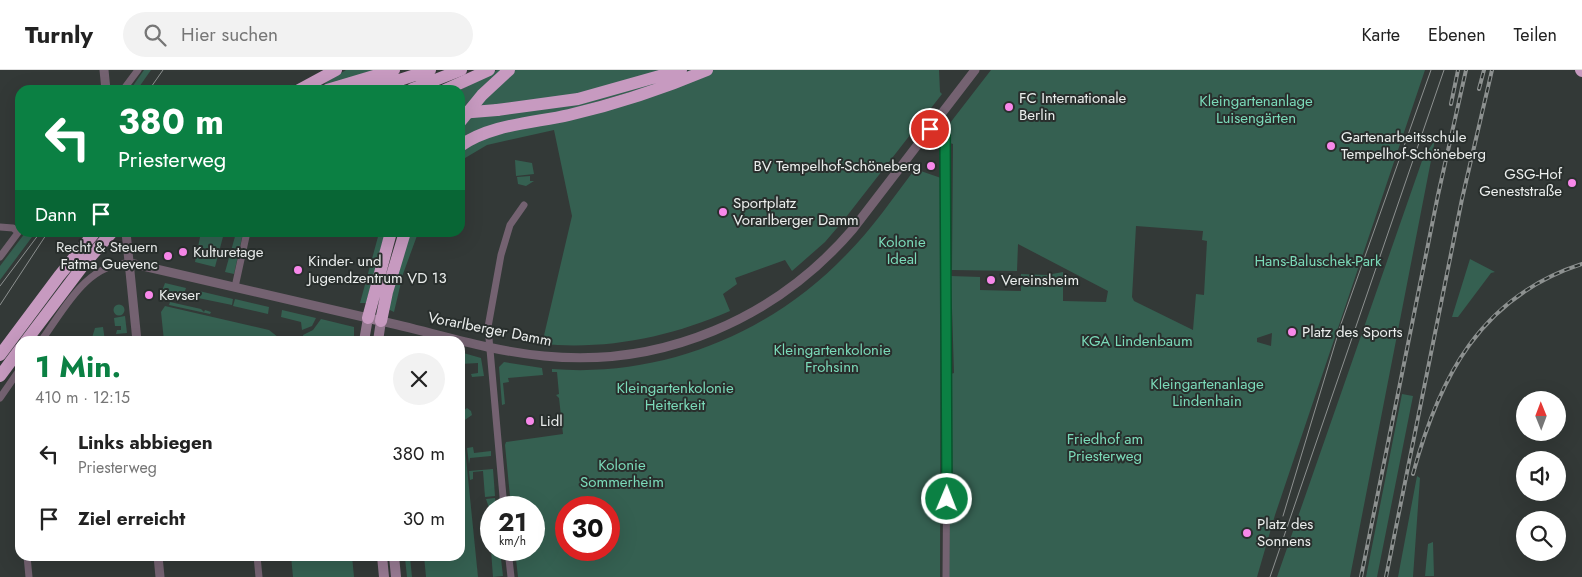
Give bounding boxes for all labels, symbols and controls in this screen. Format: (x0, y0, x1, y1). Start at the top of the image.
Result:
search box (123, 12, 473, 57)
text: Turnly (25, 17, 93, 52)
icon: search (141, 21, 169, 49)
text: Hier suchen (181, 21, 278, 48)
text: Karte (1361, 22, 1400, 48)
text: Ebenen (1428, 22, 1486, 48)
text: Teilen (1514, 22, 1557, 48)
place label: FC Internationale Berlin (1019, 87, 1127, 126)
park label: Kleingartenanlage Luisengärten (1199, 90, 1313, 129)
text: 380 m (118, 97, 224, 147)
marker: FC Internationale Berlin (1003, 101, 1015, 113)
icon: left (35, 105, 100, 170)
pin (909, 108, 951, 150)
icon: arrive (916, 115, 944, 143)
place label: Gartenarbeitsschule Tempelhof-Schöneberg (1341, 126, 1486, 165)
marker: Gartenarbeitsschule Tempelhof-Schöneberg (1325, 140, 1337, 152)
text: Priesterweg (118, 143, 226, 175)
place label: BV Tempelhof-Schöneberg (754, 155, 921, 177)
marker: BV Tempelhof-Schöneberg (925, 160, 937, 172)
place label: GSG-Hof Geneststraße (1479, 163, 1563, 202)
marker: GSG-Hof Geneststraße (1566, 177, 1578, 189)
place label: Sportplatz Vorarlberger Damm (733, 192, 859, 231)
icon: arrive (87, 200, 115, 228)
text: Dann (35, 201, 77, 228)
marker: Sportplatz Vorarlberger Damm (717, 206, 729, 218)
park label: Kolonie Ideal (878, 231, 926, 270)
place label: Recht & Steuern Fatma Guevenc (56, 236, 158, 275)
place label: Kulturetage (193, 241, 264, 263)
marker: Kulturetage (177, 246, 189, 258)
marker: Recht & Steuern Fatma Guevenc (162, 250, 174, 262)
place label: Kinder- und Jugendzentrum VD 13 (306, 250, 447, 289)
park label: Hans-Baluschek-Park (1254, 250, 1382, 272)
marker: Kinder- und Jugendzentrum VD 13 (292, 264, 304, 276)
place label: Vereinsheim (1001, 269, 1079, 291)
marker: Vereinsheim (985, 274, 997, 286)
place label: Kevser (159, 284, 201, 306)
marker: Kevser (143, 289, 155, 301)
street label: Vorarlberger Damm (426, 306, 554, 352)
place label: Platz des Sports (1302, 321, 1402, 343)
marker: Platz des Sports (1286, 326, 1298, 338)
park label: KGA Lindenbaum (1081, 330, 1193, 352)
park label: Kleingartenkolonie Frohsinn (773, 339, 891, 378)
text: 1 Min. (35, 345, 121, 388)
button: close (393, 353, 445, 405)
park label: Kleingartenanlage Lindenhain (1150, 373, 1264, 412)
park label: Kleingartenkolonie Heiterkeit (616, 377, 734, 416)
text: 410 m · 12:15 (35, 386, 130, 409)
north arrow (1516, 391, 1566, 441)
map controls (1516, 391, 1566, 561)
place label: Lidl (540, 410, 563, 432)
marker: Lidl (524, 415, 536, 427)
park label: Friedhof am Priesterweg (1067, 428, 1143, 467)
text: Links abbiegen (78, 429, 213, 456)
icon: left (35, 440, 63, 468)
text: 380 m (392, 440, 445, 467)
button: sound (1516, 451, 1566, 501)
park label: Kolonie Sommerheim (580, 454, 664, 493)
text: Priesterweg (78, 456, 157, 479)
position arrow (920, 472, 972, 524)
speed limit sign: 30 (555, 496, 620, 561)
text: 21 (498, 504, 527, 540)
icon: arrive (35, 505, 63, 533)
text: Ziel erreicht (78, 505, 185, 532)
text: 30 m (403, 505, 445, 532)
button: search (1516, 511, 1566, 561)
place label: Platz des Sonnens (1257, 513, 1313, 552)
marker: Platz des Sonnens (1241, 527, 1253, 539)
text: km/h (499, 532, 526, 550)

